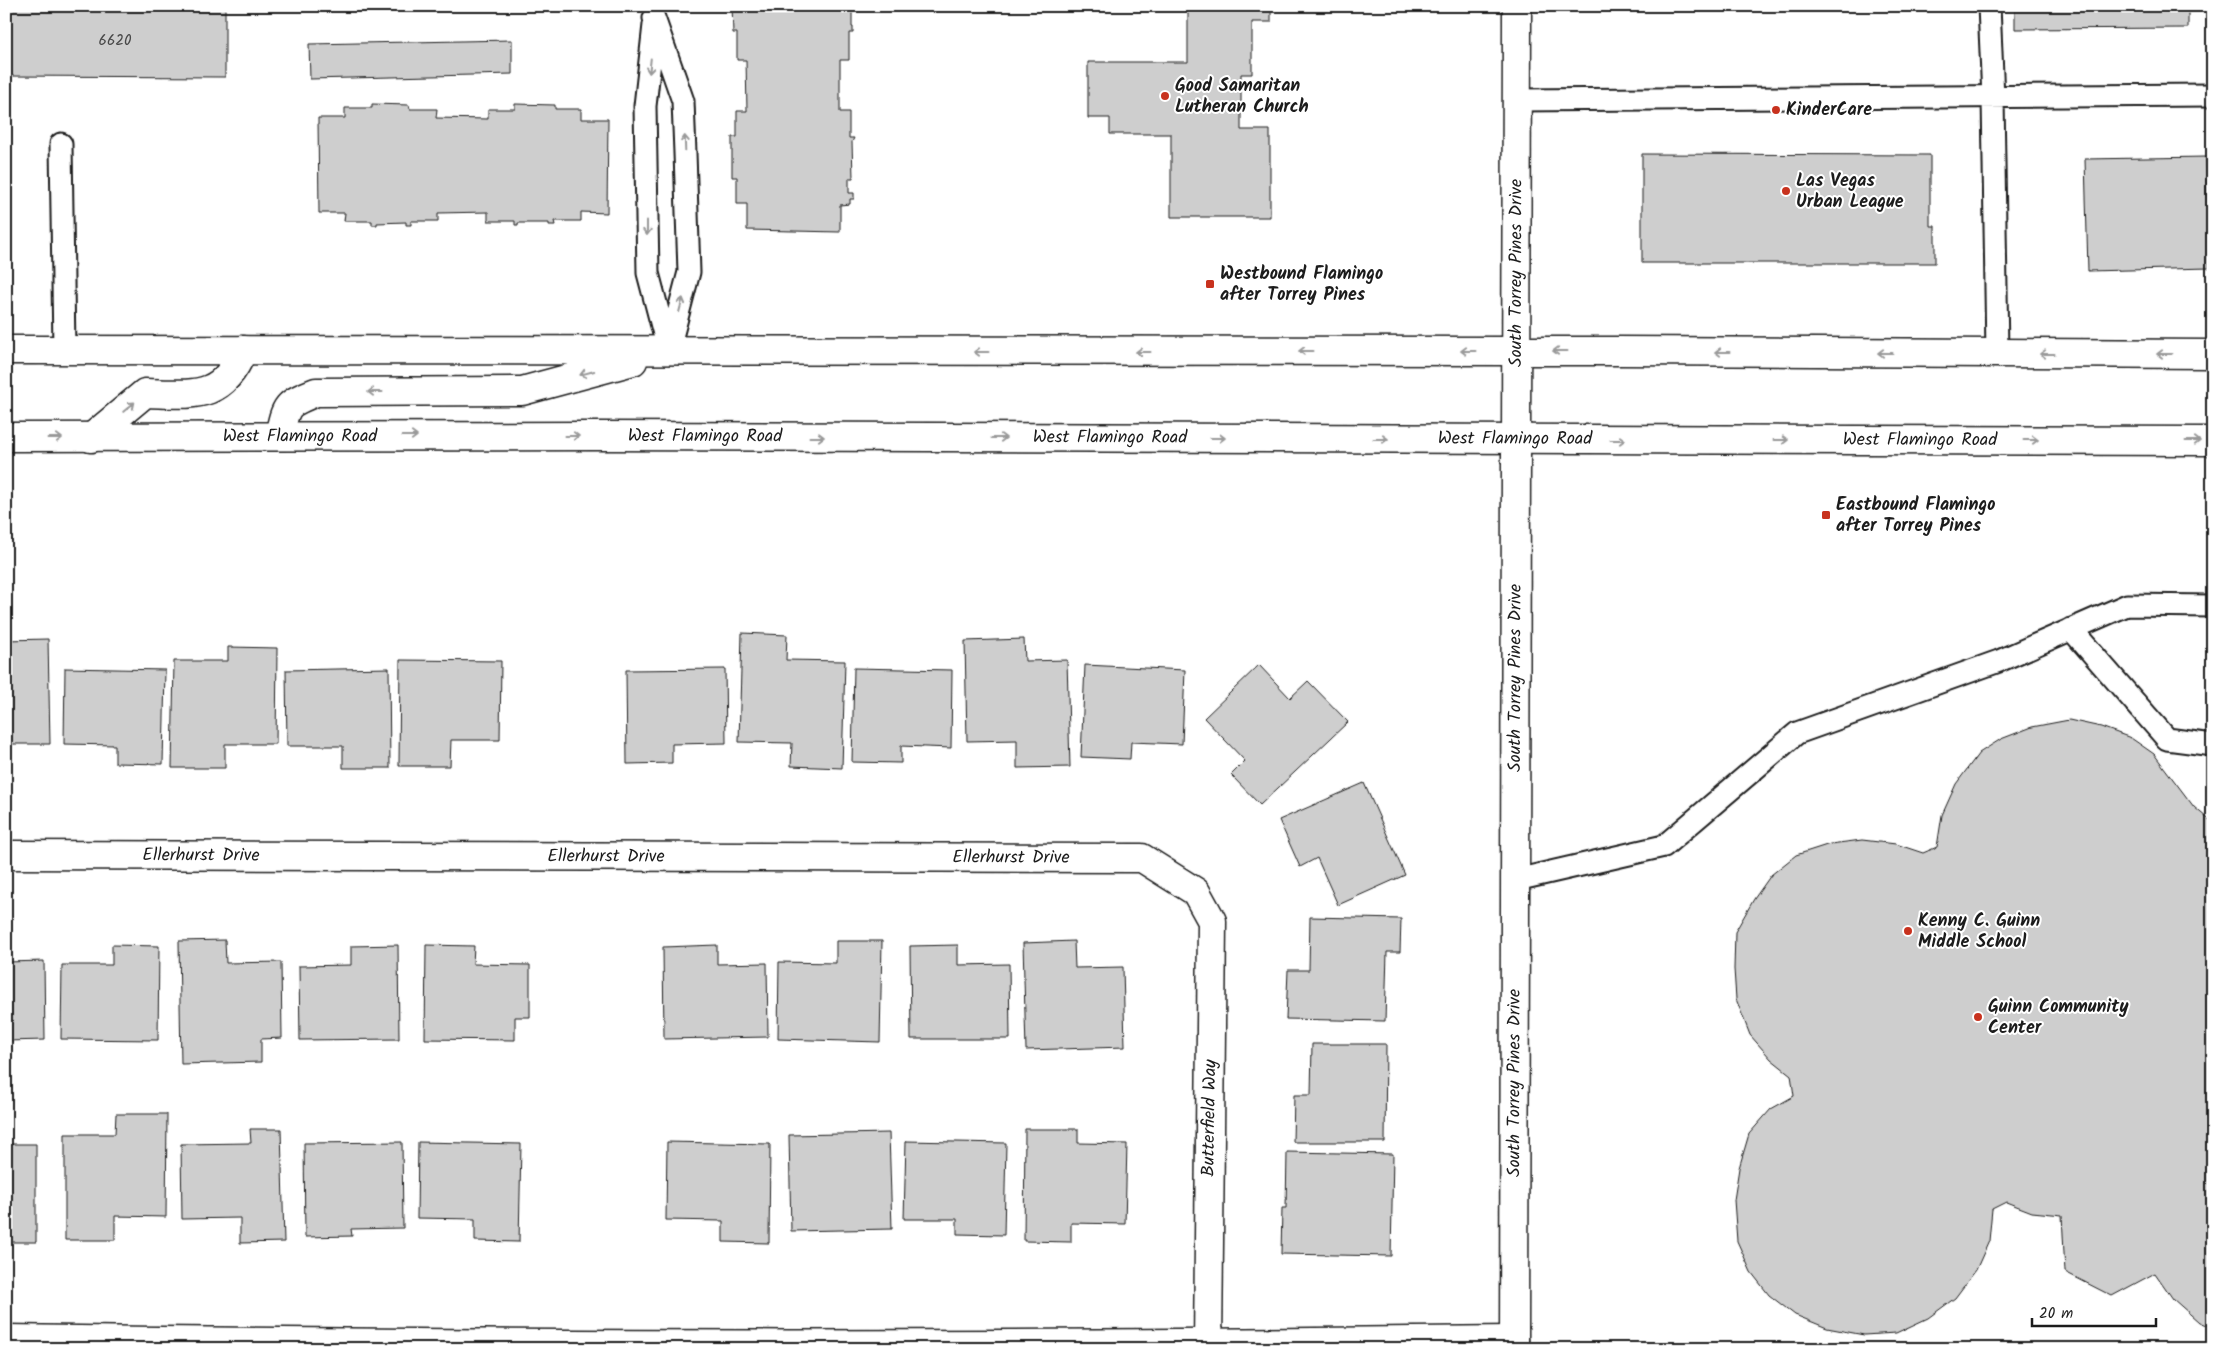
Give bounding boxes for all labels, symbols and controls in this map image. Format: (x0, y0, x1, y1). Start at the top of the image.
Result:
house number: 6620 (99, 29, 132, 53)
one-way arrow (645, 58, 654, 74)
place label: Good Samaritan Lutheran Church (1175, 72, 1309, 122)
marker: Good Samaritan Lutheran Church (1159, 90, 1171, 102)
place label: KinderCare (1786, 96, 1872, 125)
marker: KinderCare (1770, 104, 1782, 116)
one-way arrow (680, 136, 689, 152)
place label: Las Vegas Urban League (1796, 167, 1904, 217)
street label: South Torrey Pines Drive (1502, 179, 1531, 367)
marker: Las Vegas Urban League (1780, 185, 1792, 197)
one-way arrow (642, 220, 652, 236)
place label: Westbound Flamingo after Torrey Pines (1220, 260, 1383, 310)
marker: Westbound Flamingo after Torrey Pines (1204, 278, 1216, 290)
one-way arrow (677, 297, 686, 313)
one-way arrow (1298, 346, 1314, 356)
one-way arrow (1460, 346, 1476, 356)
one-way arrow (1552, 346, 1568, 356)
one-way arrow (973, 347, 989, 357)
one-way arrow (1135, 347, 1152, 357)
one-way arrow (1715, 347, 1731, 357)
one-way arrow (1877, 348, 1894, 358)
one-way arrow (2040, 349, 2056, 359)
one-way arrow (2156, 349, 2172, 359)
one-way arrow (580, 369, 596, 379)
one-way arrow (367, 387, 383, 397)
one-way arrow (122, 401, 135, 412)
street label: West Flamingo Road (223, 422, 378, 451)
street label: West Flamingo Road (628, 422, 783, 451)
street label: West Flamingo Road (1033, 423, 1188, 452)
street label: West Flamingo Road (1438, 424, 1593, 454)
street label: West Flamingo Road (1843, 425, 1998, 455)
one-way arrow (402, 431, 418, 441)
one-way arrow (564, 431, 580, 441)
one-way arrow (808, 432, 824, 442)
one-way arrow (46, 433, 63, 443)
one-way arrow (990, 433, 1007, 443)
one-way arrow (1210, 434, 1226, 443)
one-way arrow (1372, 434, 1389, 444)
one-way arrow (1610, 435, 1626, 445)
one-way arrow (1772, 435, 1788, 445)
one-way arrow (2022, 435, 2038, 445)
one-way arrow (2184, 436, 2201, 446)
place label: Eastbound Flamingo after Torrey Pines (1836, 491, 1995, 541)
marker: Eastbound Flamingo after Torrey Pines (1820, 509, 1832, 521)
street label: South Torrey Pines Drive (1501, 584, 1530, 772)
street label: Ellerhurst Drive (142, 841, 260, 870)
street label: Ellerhurst Drive (547, 842, 665, 871)
street label: Ellerhurst Drive (952, 843, 1070, 872)
place label: Kenny C. Guinn Middle School (1918, 907, 2040, 957)
marker: Kenny C. Guinn Middle School (1902, 925, 1914, 937)
street label: South Torrey Pines Drive (1500, 989, 1529, 1177)
place label: Guinn Community Center (1988, 993, 2129, 1043)
marker: Guinn Community Center (1972, 1011, 1984, 1023)
street label: Butterfield Way (1194, 1059, 1226, 1177)
scale bar (2032, 1295, 2155, 1327)
text: 20 m (2039, 1302, 2073, 1326)

